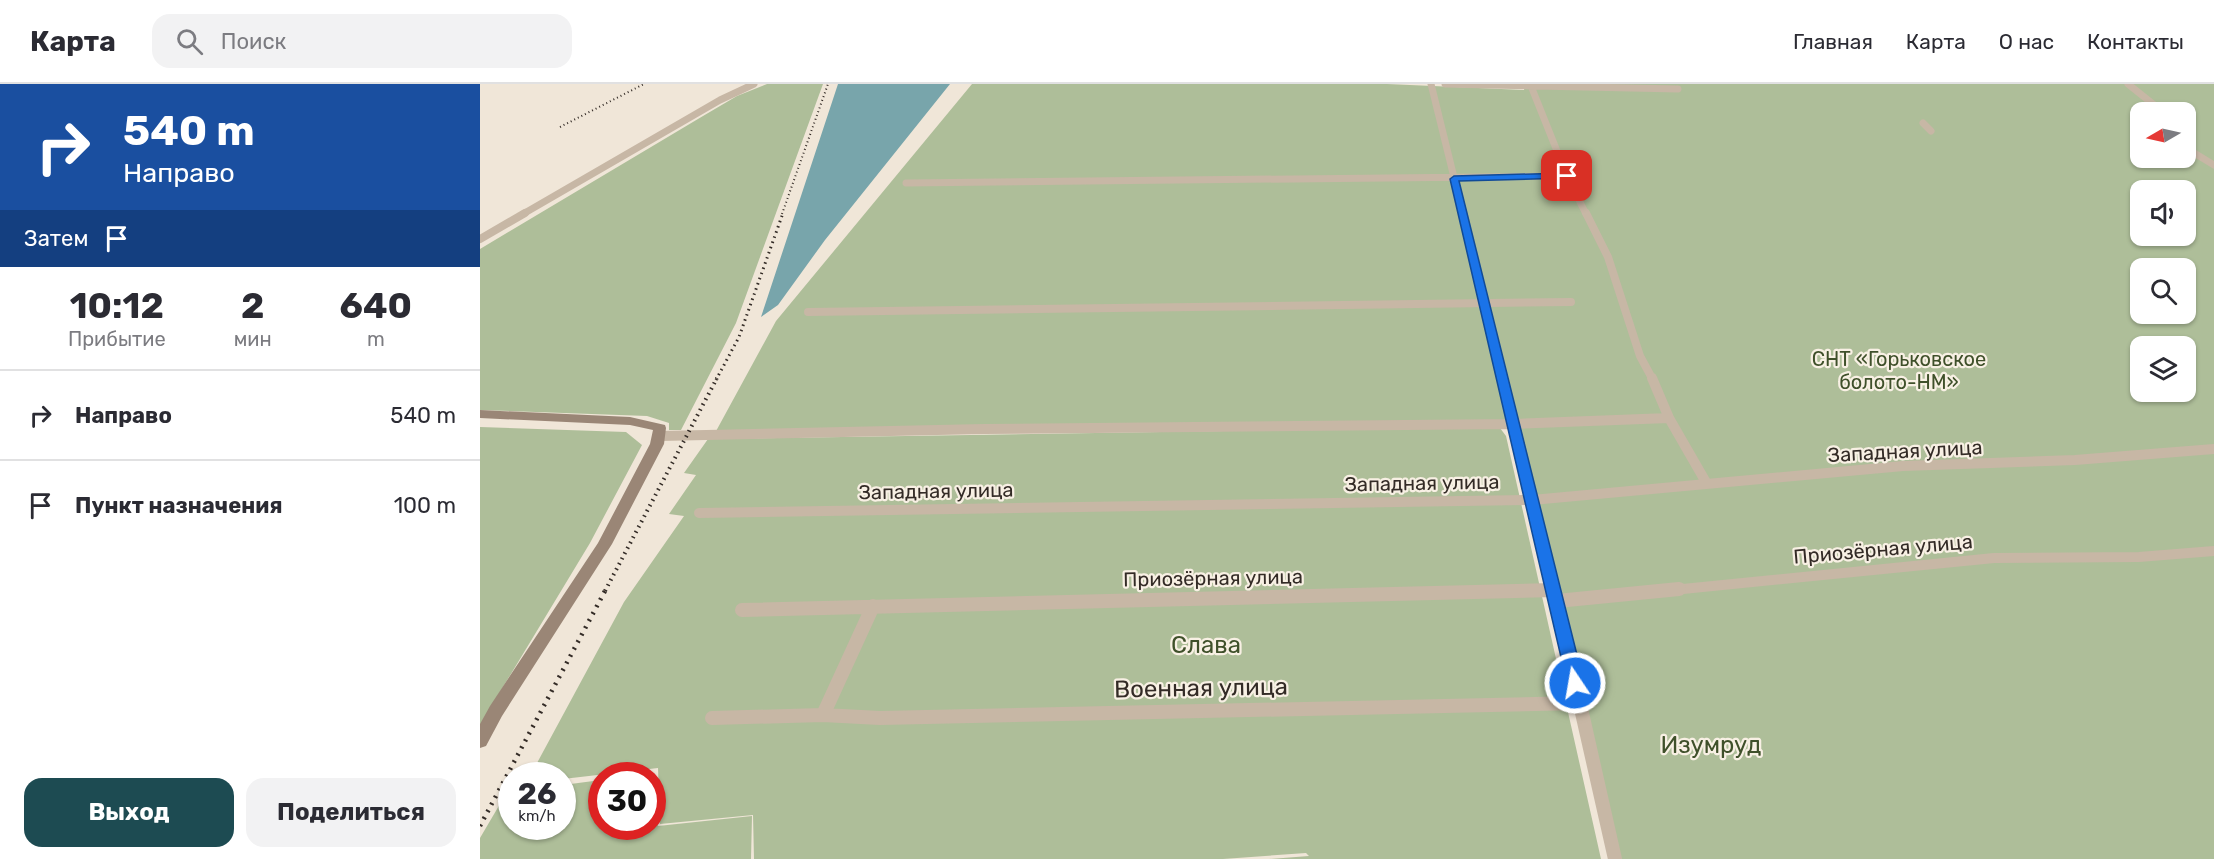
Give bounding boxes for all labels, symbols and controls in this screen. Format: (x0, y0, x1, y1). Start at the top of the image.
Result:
search box (152, 14, 572, 68)
text: Карта (30, 25, 116, 58)
icon: search (173, 25, 206, 58)
text: Поиск (221, 28, 286, 55)
text: Главная (1793, 29, 1873, 54)
text: Карта (1906, 29, 1966, 54)
text: О нас (1999, 29, 2054, 54)
text: Контакты (2087, 29, 2184, 54)
north arrow (2130, 102, 2196, 168)
map controls (2130, 102, 2196, 402)
text: 540 m (123, 106, 255, 156)
icon: right (24, 108, 102, 186)
pin (1541, 150, 1592, 201)
text: Направо (123, 157, 235, 189)
icon: arrive (1550, 159, 1583, 192)
button: sound (2130, 180, 2196, 246)
icon: arrive (100, 222, 133, 255)
text: Затем (24, 225, 88, 252)
button: search (2130, 258, 2196, 324)
text: 10:12 (70, 284, 164, 327)
text: 2 (241, 284, 264, 327)
text: 640 (340, 284, 412, 327)
text: Прибытие (68, 327, 166, 351)
text: мин (234, 327, 272, 351)
text: m (367, 327, 385, 351)
button: layers (2130, 336, 2196, 402)
park label: СНТ «Горьковское болото-НМ» (1812, 347, 1986, 394)
icon: right (24, 399, 57, 432)
text: Направо (75, 402, 172, 429)
text: 540 m (390, 402, 456, 429)
street label: Западная улица (1827, 435, 1983, 467)
street label: Западная улица (1344, 470, 1500, 496)
street label: Западная улица (858, 478, 1014, 504)
icon: arrive (24, 489, 57, 522)
text: Пункт назначения (75, 492, 283, 519)
text: 100 m (394, 492, 456, 519)
street label: Приозёрная улица (1792, 529, 1974, 569)
street label: Приозёрная улица (1123, 564, 1303, 592)
park label: Слава (1171, 631, 1241, 659)
position arrow (1543, 651, 1607, 715)
street label: Военная улица (1114, 672, 1288, 704)
park label: Изумруд (1661, 731, 1762, 759)
speed limit sign: 30 (588, 762, 666, 840)
text: 26 (517, 776, 557, 812)
button: Выход (24, 778, 234, 847)
button: Поделиться (246, 778, 456, 847)
text: km/h (518, 807, 556, 825)

